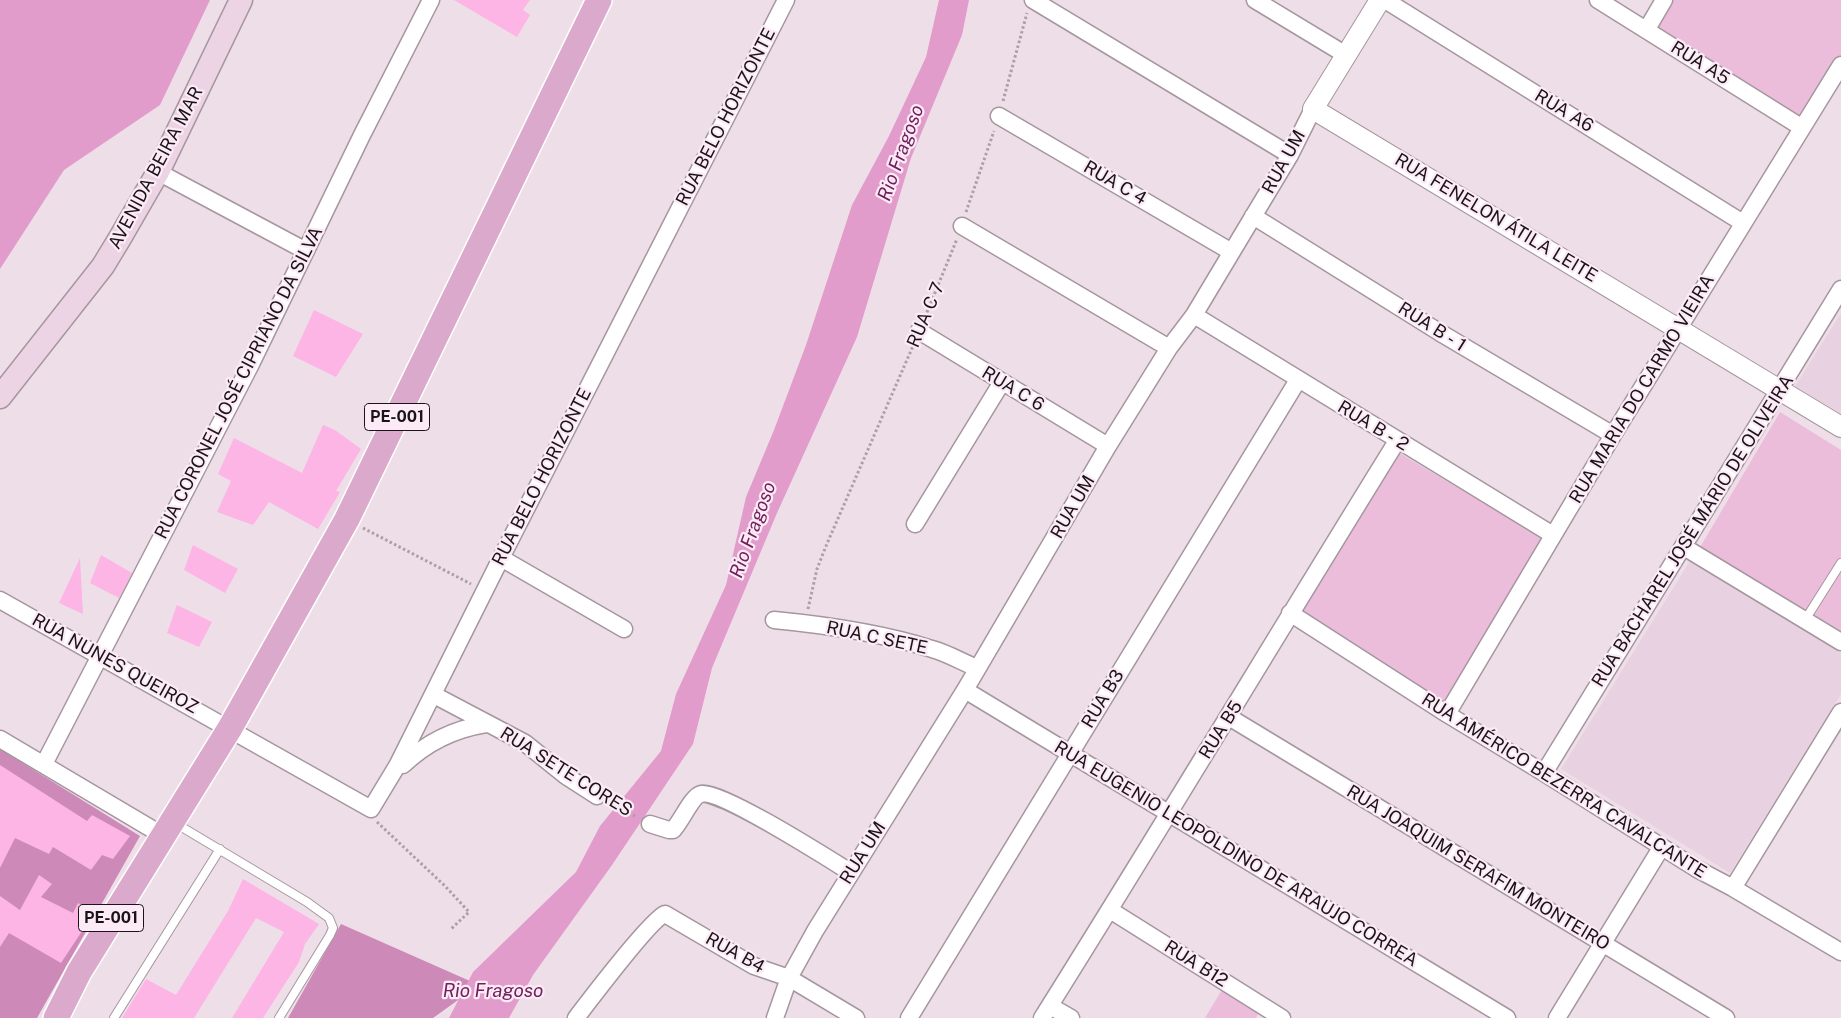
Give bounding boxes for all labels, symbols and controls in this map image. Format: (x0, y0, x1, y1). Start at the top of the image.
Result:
street label: RUA BELO HORIZONTE (672, 25, 780, 209)
street label: RUA A5 (1667, 37, 1733, 89)
street label: AVENIDA BEIRA MAR (104, 83, 208, 253)
street label: RUA A6 (1531, 85, 1597, 137)
water label: Rio Fragoso (873, 102, 929, 204)
street label: RUA UM (1258, 126, 1310, 198)
street label: RUA FENELON ÁTILA LEITE (1391, 149, 1601, 287)
street label: RUA C 4 (1080, 156, 1150, 210)
street label: RUA CORONEL JOSÉ CIPRIANO DA SILVA (150, 223, 328, 543)
street label: RUA MARIA DO CARMO VIEIRA (1565, 271, 1719, 507)
street label: RUA C 7 (903, 279, 949, 351)
street label: RUA B - 1 (1394, 298, 1470, 356)
street label: RUA C 6 (978, 362, 1048, 416)
street label: RUA BACHAREL JOSÉ MÁRIO DE OLIVEIRA (1587, 371, 1799, 691)
street label: RUA BELO HORIZONTE (488, 385, 596, 569)
street label: RUA B - 2 (1333, 396, 1413, 456)
road number: PE-001 (364, 404, 430, 431)
street label: RUA UM (1046, 471, 1100, 543)
water label: Rio Fragoso (725, 479, 781, 581)
street label: RUA NUNES QUEIROZ (28, 609, 202, 719)
street label: RUA C SETE (824, 617, 930, 659)
street label: RUA B3 (1077, 666, 1129, 732)
street label: RUA AMÉRICO BEZERRA CAVALCANTE (1417, 689, 1711, 883)
street label: RUA B5 (1195, 697, 1247, 763)
street label: RUA SETE CORES (496, 723, 636, 821)
street label: RUA EUGENIO LEOPOLDINO DE ARAUJO CORREA (1050, 737, 1422, 971)
street label: RUA JOAQUIM SERAFIM MONTEIRO (1342, 781, 1614, 955)
street label: RUA UM (835, 818, 891, 888)
road number: PE-001 (78, 904, 144, 931)
street label: RUA B4 (702, 928, 768, 978)
street label: RUA B12 (1160, 936, 1232, 992)
water label: Rio Fragoso (443, 980, 543, 1002)

